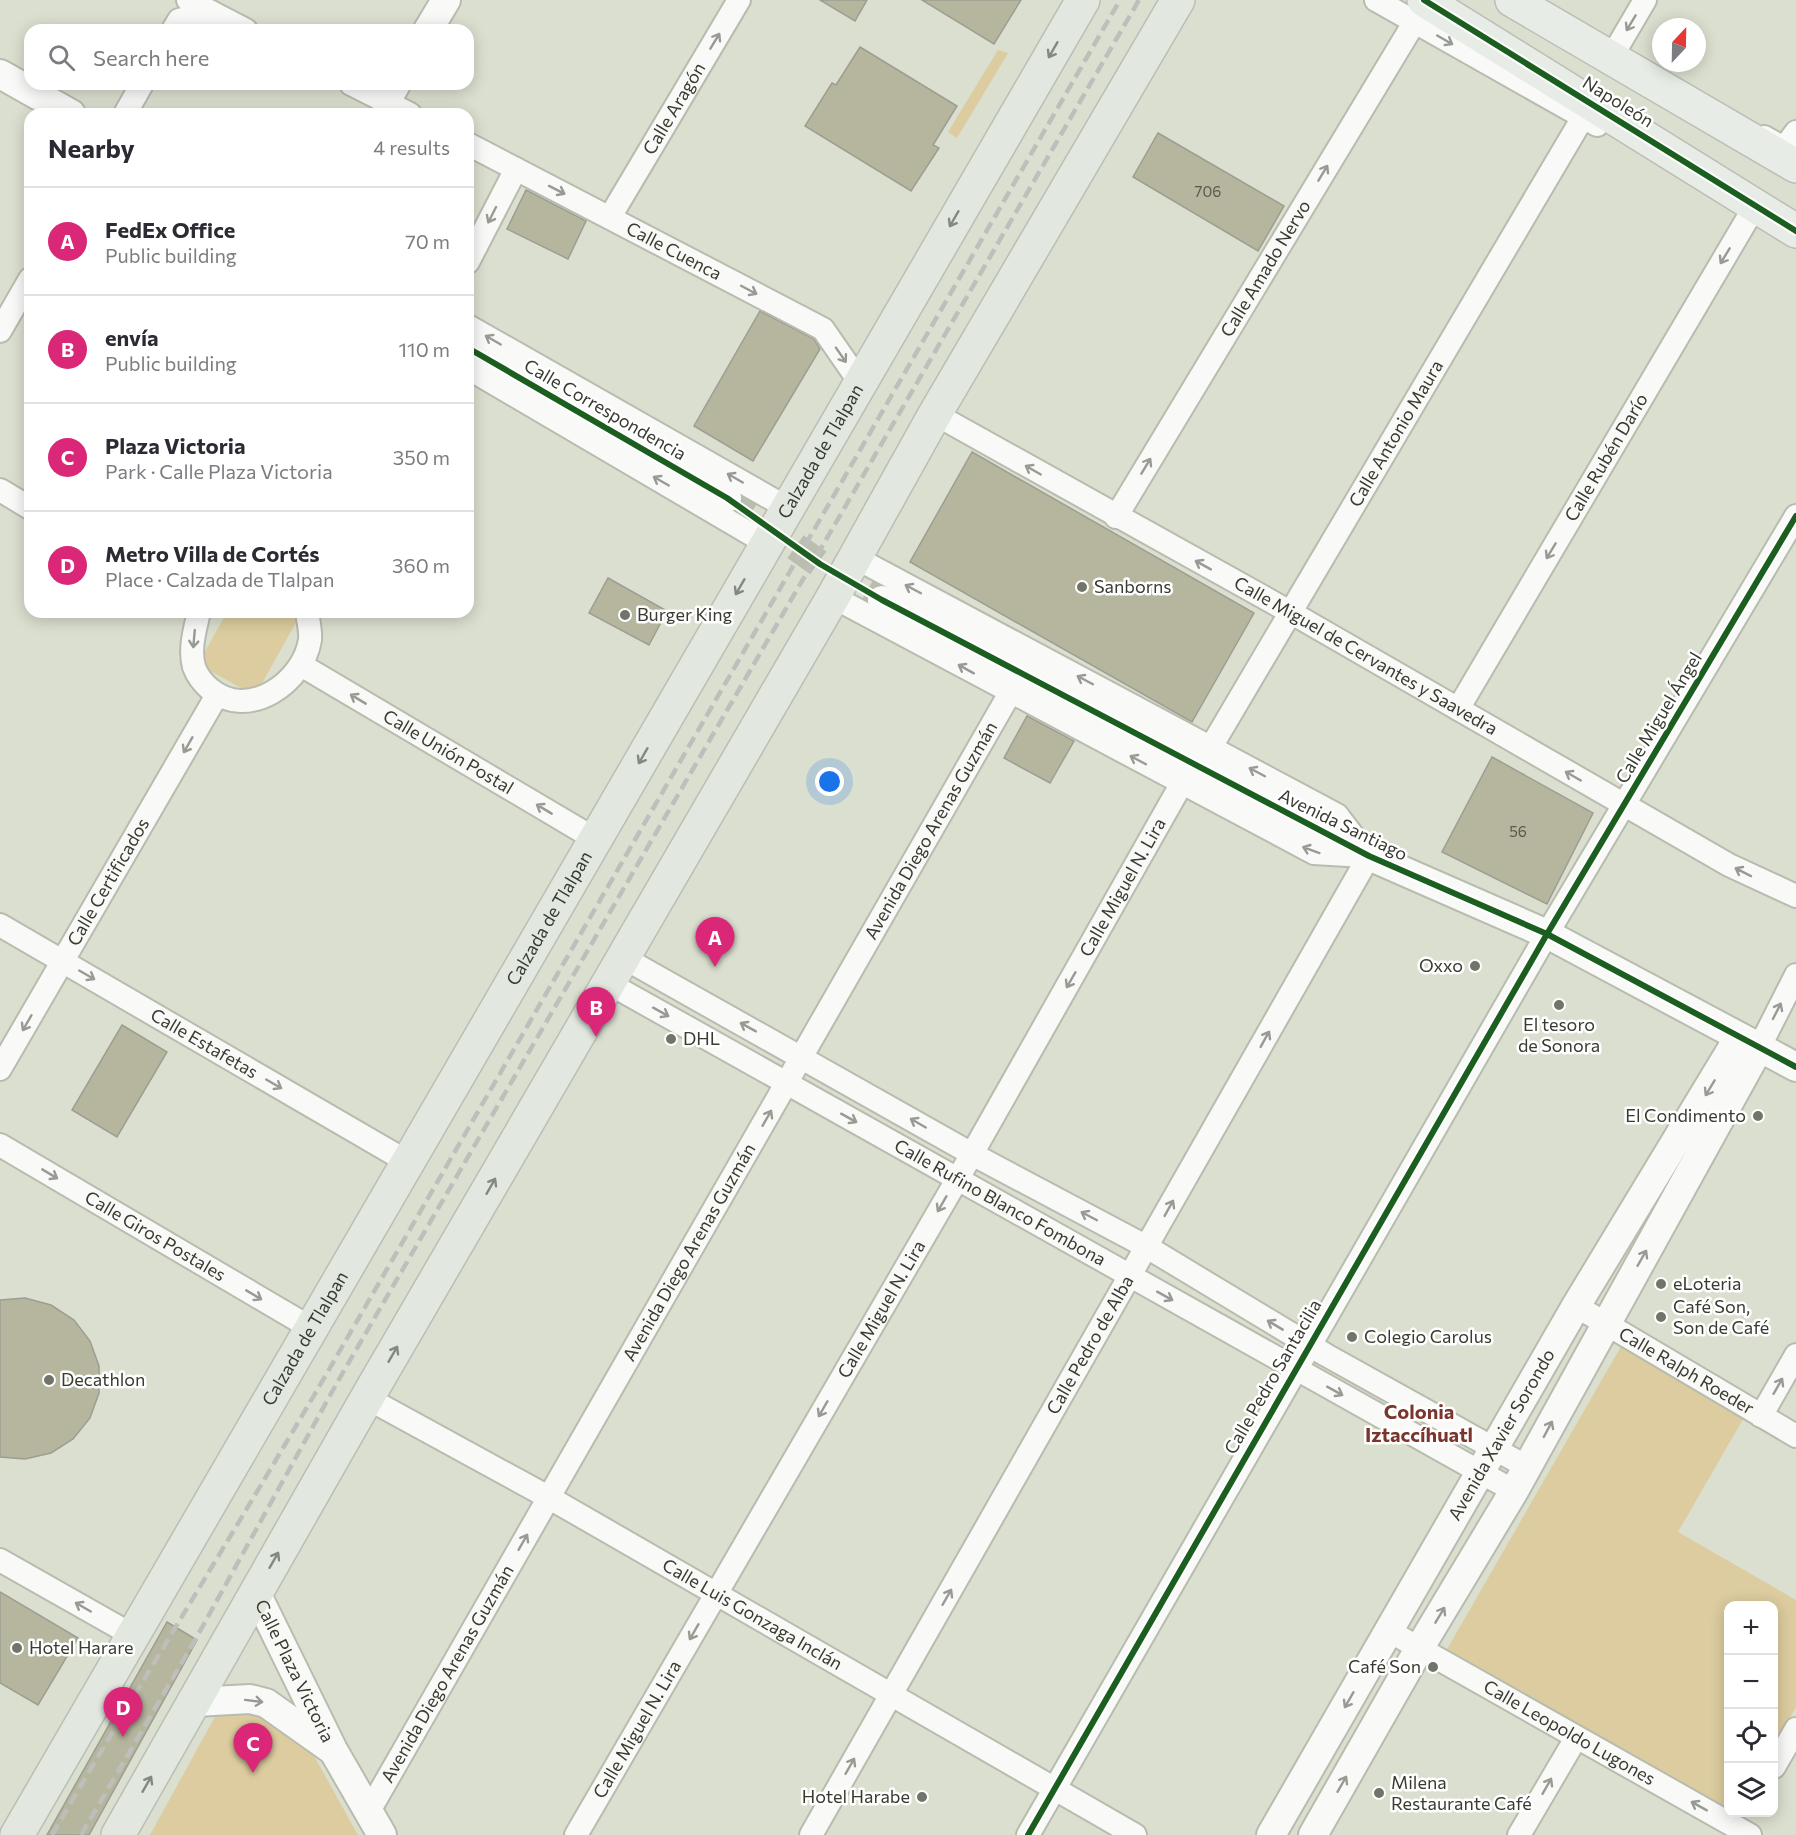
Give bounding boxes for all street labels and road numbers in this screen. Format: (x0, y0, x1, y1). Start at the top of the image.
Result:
street label: Calle Aragón (638, 58, 709, 158)
street label: Napoleón (1579, 71, 1658, 132)
street label: Calle Amado Nervo (1215, 196, 1315, 341)
street label: Calle Cuenca (623, 216, 726, 284)
street label: Calle Correspondencia (521, 354, 690, 465)
street label: Calle Antonio Maura (1343, 356, 1447, 511)
street label: Calzada de Tlalpan (772, 380, 868, 522)
street label: Calle Rubén Darío (1559, 389, 1652, 525)
street label: Calle Miguel de Cervantes y Saavedra (1231, 571, 1502, 739)
street label: Calle Miguel Ángel (1610, 648, 1706, 787)
street label: Calle Unión Postal (380, 704, 518, 798)
street label: Avenida Diego Arenas Guzmán (859, 717, 1001, 943)
street label: Avenida Santiago (1276, 783, 1411, 865)
street label: Calle Certificados (62, 814, 153, 950)
street label: Calle Miguel N. Lira (1074, 814, 1170, 960)
street label: Calzada de Tlalpan (501, 847, 596, 989)
street label: Calle Estafetas (147, 1003, 262, 1083)
street label: Calle Rufino Blanco Fombona (891, 1134, 1110, 1270)
street label: Avenida Diego Arenas Guzmán (617, 1139, 760, 1365)
street label: Calle Giros Postales (81, 1185, 230, 1285)
street label: Calle Miguel N. Lira (832, 1236, 929, 1382)
street label: Calzada de Tlalpan (257, 1267, 352, 1409)
street label: Calle Pedro de Alba (1041, 1271, 1138, 1418)
street label: Calle Pedro Santacilia (1219, 1295, 1325, 1458)
street label: Calle Ralph Roeder (1615, 1322, 1758, 1419)
street label: Avenida Xavier Sorondo (1443, 1345, 1559, 1524)
street label: Calle Luis Gonzaga Inclán (659, 1553, 847, 1674)
street label: Avenida Diego Arenas Guzmán (376, 1561, 518, 1786)
street label: Calle Plaza Victoria (250, 1596, 338, 1746)
street label: Calle Miguel N. Lira (588, 1656, 685, 1802)
street label: Calle Leopoldo Lugones (1480, 1675, 1659, 1789)

